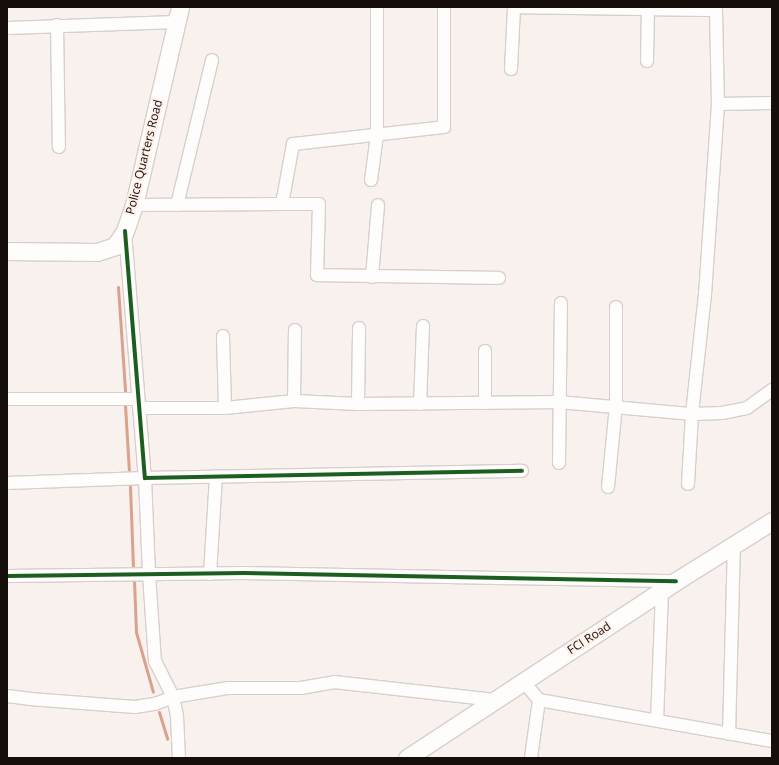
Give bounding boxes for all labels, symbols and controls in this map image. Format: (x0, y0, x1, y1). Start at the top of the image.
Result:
street label: Police Quarters Road (123, 98, 165, 216)
street label: FCI Road (565, 619, 613, 657)

